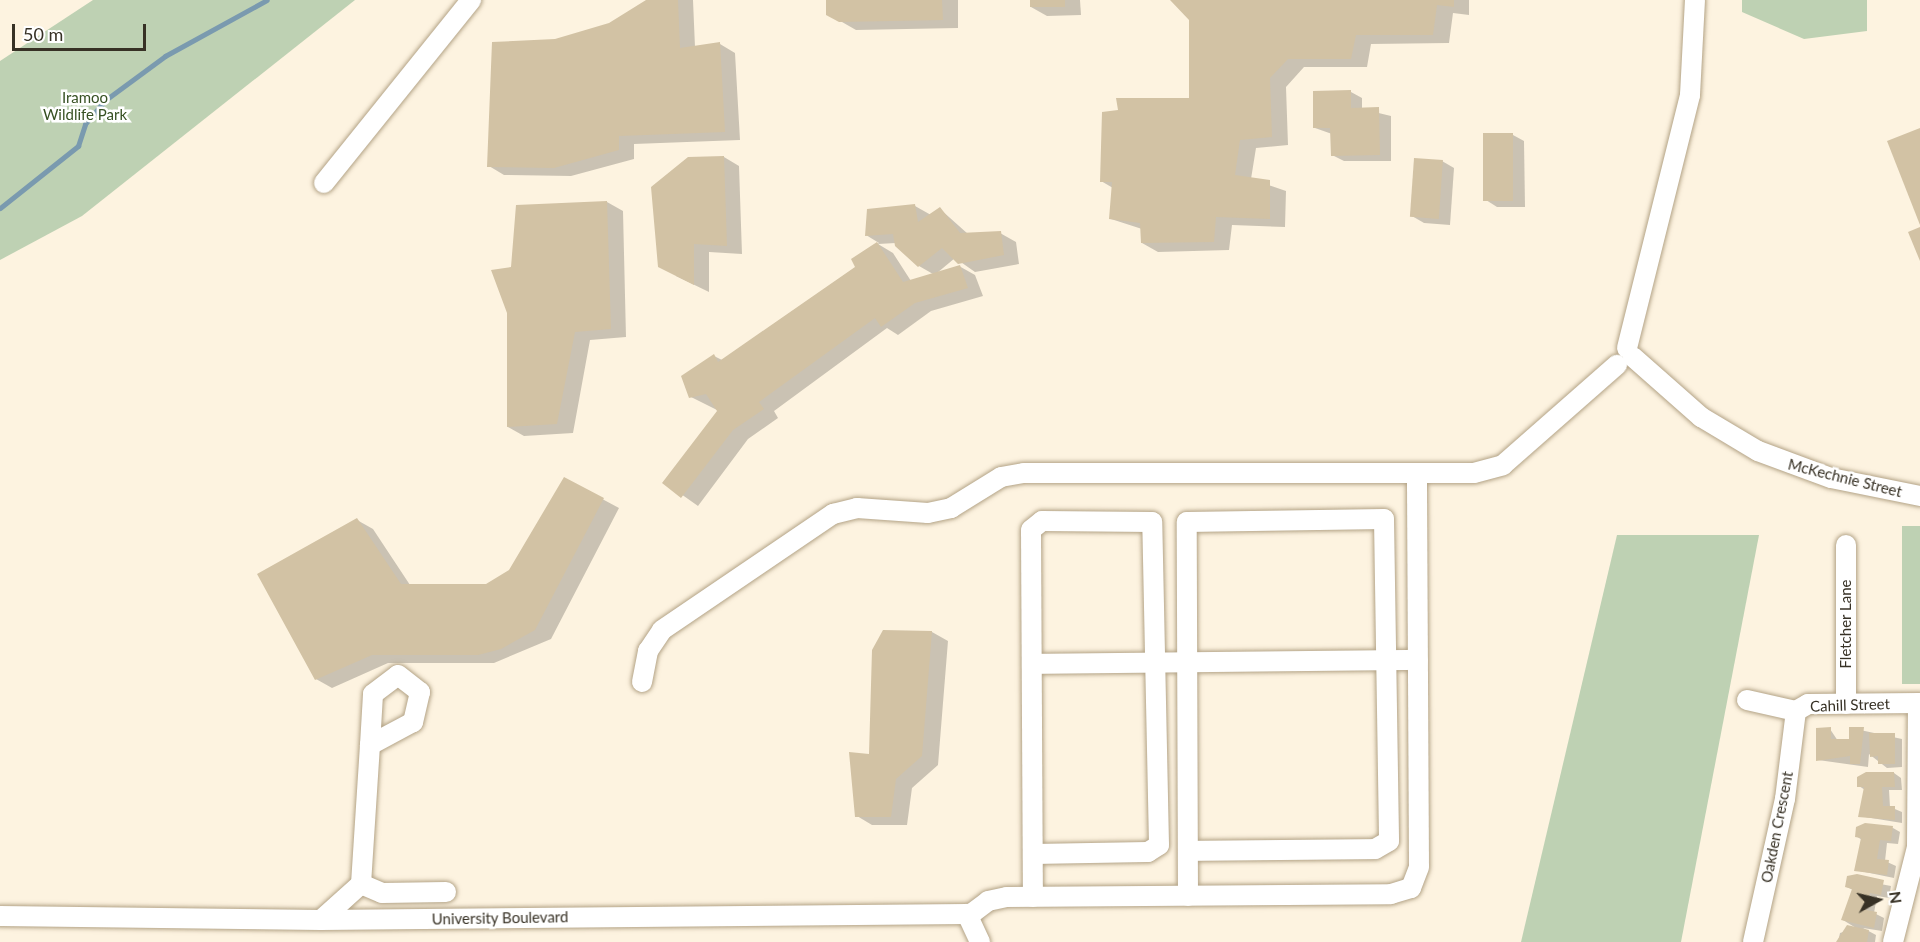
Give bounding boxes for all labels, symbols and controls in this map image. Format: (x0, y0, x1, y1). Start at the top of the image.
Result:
scale bar (15, 12, 148, 50)
text: 50 m (23, 23, 63, 45)
park label: Iramoo Wildlife Park (43, 88, 127, 123)
street label: McKechnie Street (1786, 455, 1904, 501)
street label: Fletcher Lane (1837, 579, 1855, 669)
street label: Cahill Street (1810, 695, 1890, 715)
street label: Oakden Crescent (1757, 770, 1797, 884)
north arrow (1848, 870, 1908, 930)
text: N (1886, 890, 1907, 905)
street label: University Boulevard (431, 908, 569, 928)

